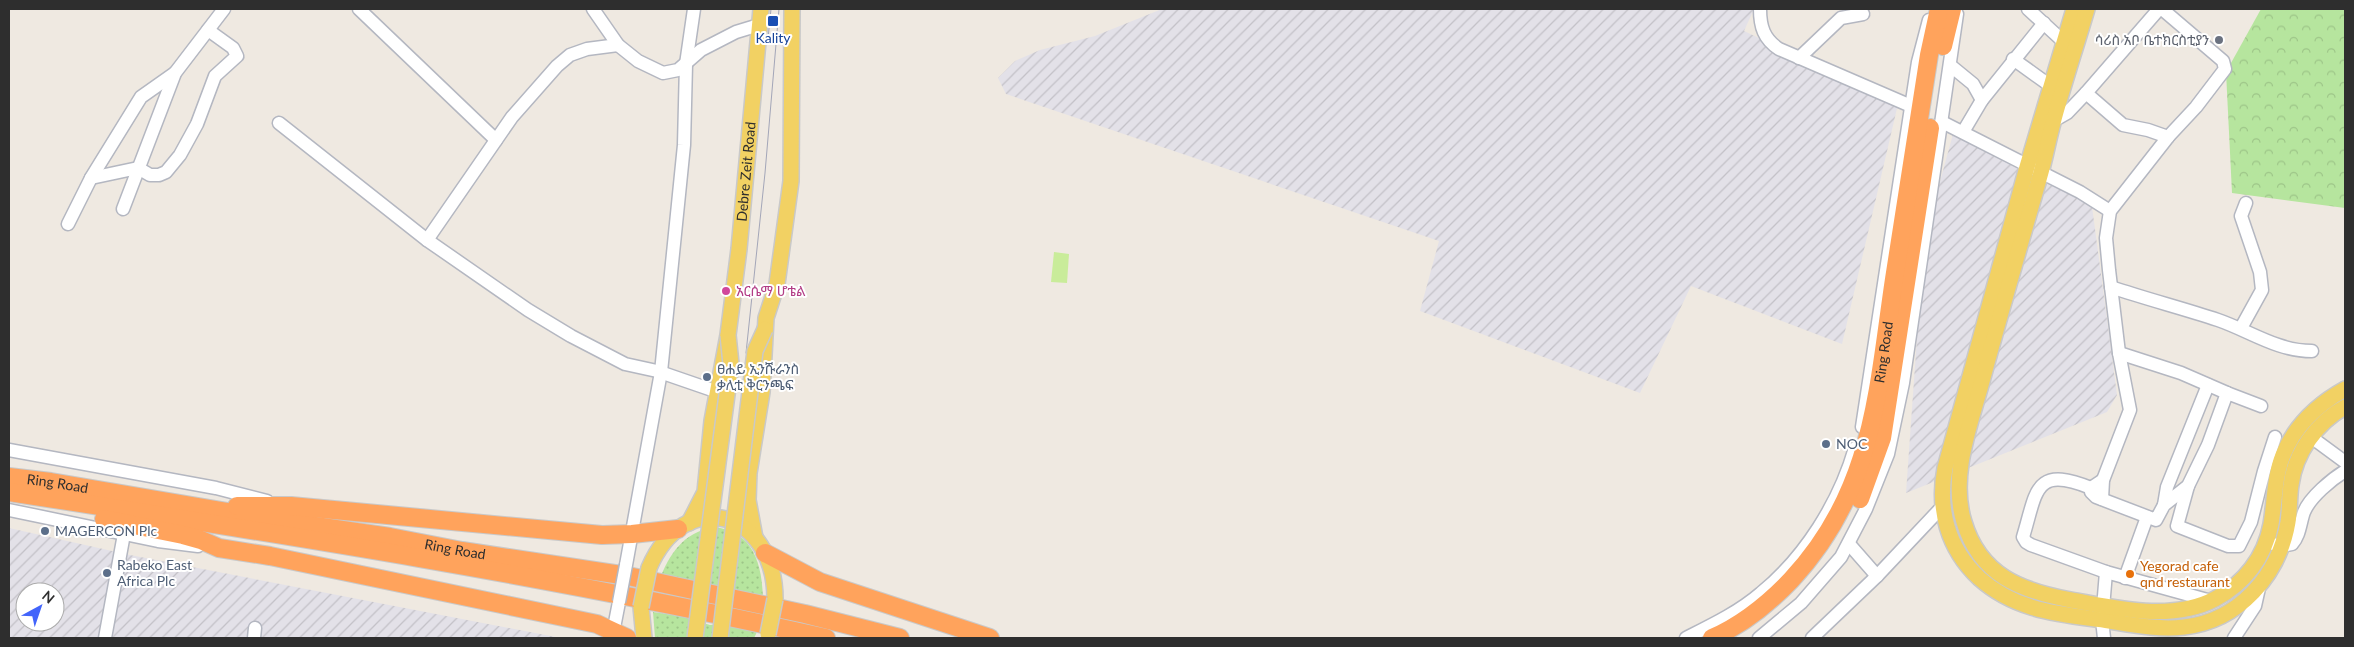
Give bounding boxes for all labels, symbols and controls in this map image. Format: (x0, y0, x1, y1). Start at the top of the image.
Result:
marker: Kality (766, 14, 780, 28)
place label: Kality (755, 29, 791, 46)
place label: ሳሪስ አቦ ቤተክርስቲያን (2095, 31, 2209, 48)
marker: ሳሪስ አቦ ቤተክርስቲያን (2213, 34, 2225, 46)
street label: Debre Zeit Road (733, 121, 759, 222)
place label: አርሴማ ሆቴል (736, 282, 806, 299)
marker: አርሴማ ሆቴል (720, 285, 732, 297)
street label: Ring Road (1870, 320, 1896, 384)
place label: ፀሐይ ኢንሹራንስ ቃሊቲ ቅርንጫፍ (717, 360, 799, 393)
marker: ፀሐይ ኢንሹራንስ ቃሊቲ ቅርንጫፍ (701, 371, 713, 383)
place label: NOC (1836, 435, 1868, 452)
marker: NOC (1820, 438, 1832, 450)
street label: Ring Road (26, 470, 90, 496)
place label: MAGERCON Plc (55, 522, 158, 539)
marker: MAGERCON Plc (39, 525, 51, 537)
street label: Ring Road (423, 535, 487, 562)
place label: Rabeko East Africa Plc (117, 556, 192, 589)
place label: Yegorad cafe qnd restaurant (2140, 557, 2230, 590)
marker: Rabeko East Africa Plc (101, 567, 113, 579)
marker: Yegorad cafe qnd restaurant (2124, 568, 2136, 580)
north arrow (15, 582, 65, 632)
text: N (39, 587, 58, 607)

